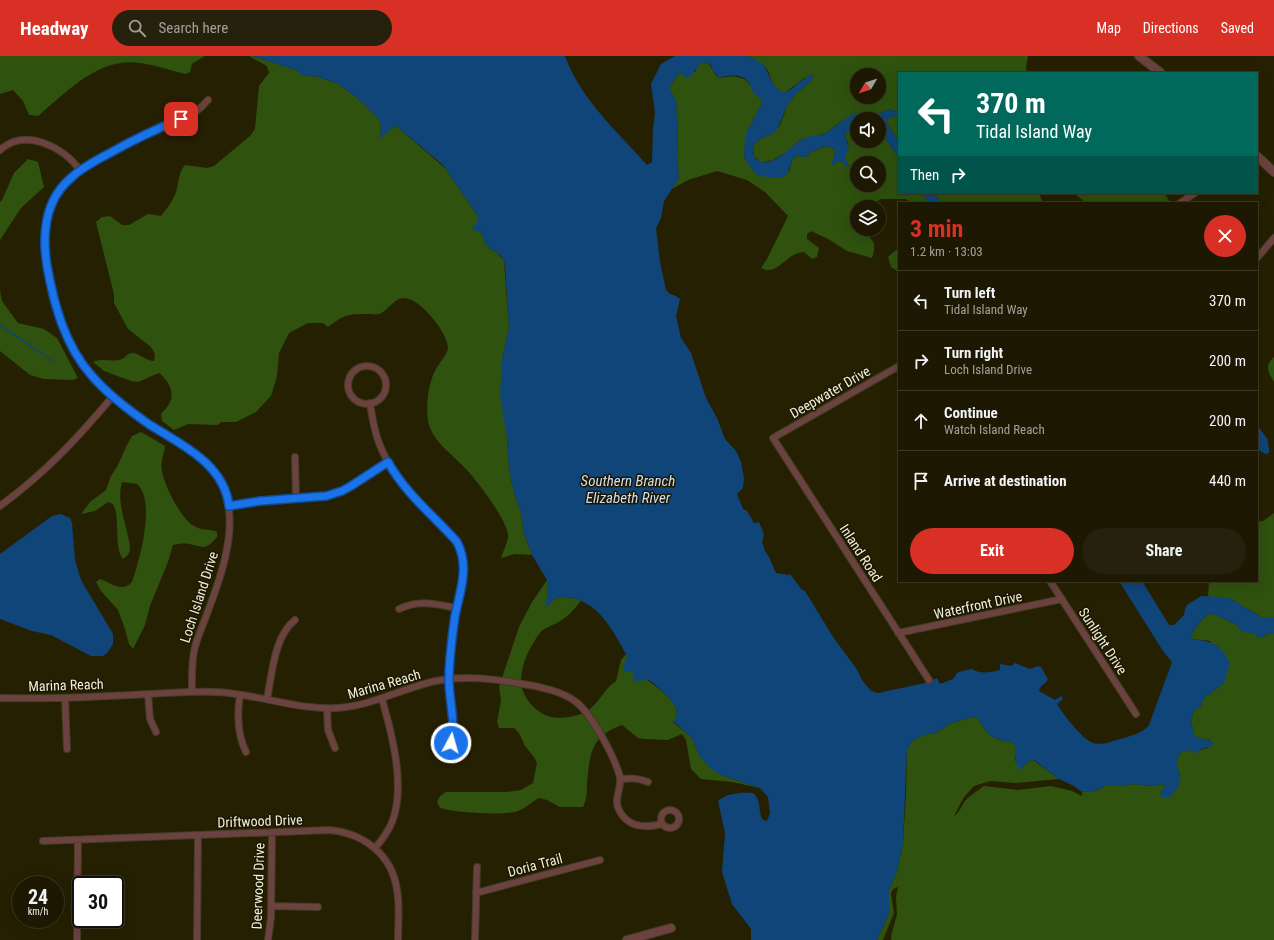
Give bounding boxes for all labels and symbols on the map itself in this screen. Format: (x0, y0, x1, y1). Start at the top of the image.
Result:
north arrow (850, 68, 886, 104)
pin (164, 102, 198, 136)
street label: Deepwater Drive (787, 362, 873, 421)
water label: Southern Branch Elizabeth River (581, 472, 675, 507)
street label: Inland Road (837, 521, 885, 585)
street label: Loch Island Drive (177, 549, 221, 645)
street label: Waterfront Drive (932, 588, 1024, 622)
street label: Sunlight Drive (1076, 605, 1131, 678)
street label: Marina Reach (346, 666, 422, 702)
street label: Marina Reach (28, 676, 104, 694)
position arrow (430, 722, 472, 764)
street label: Driftwood Drive (217, 812, 303, 830)
street label: Deerwood Drive (248, 842, 268, 930)
street label: Doria Trail (506, 850, 564, 880)
speed limit sign: 30 (72, 876, 124, 928)

